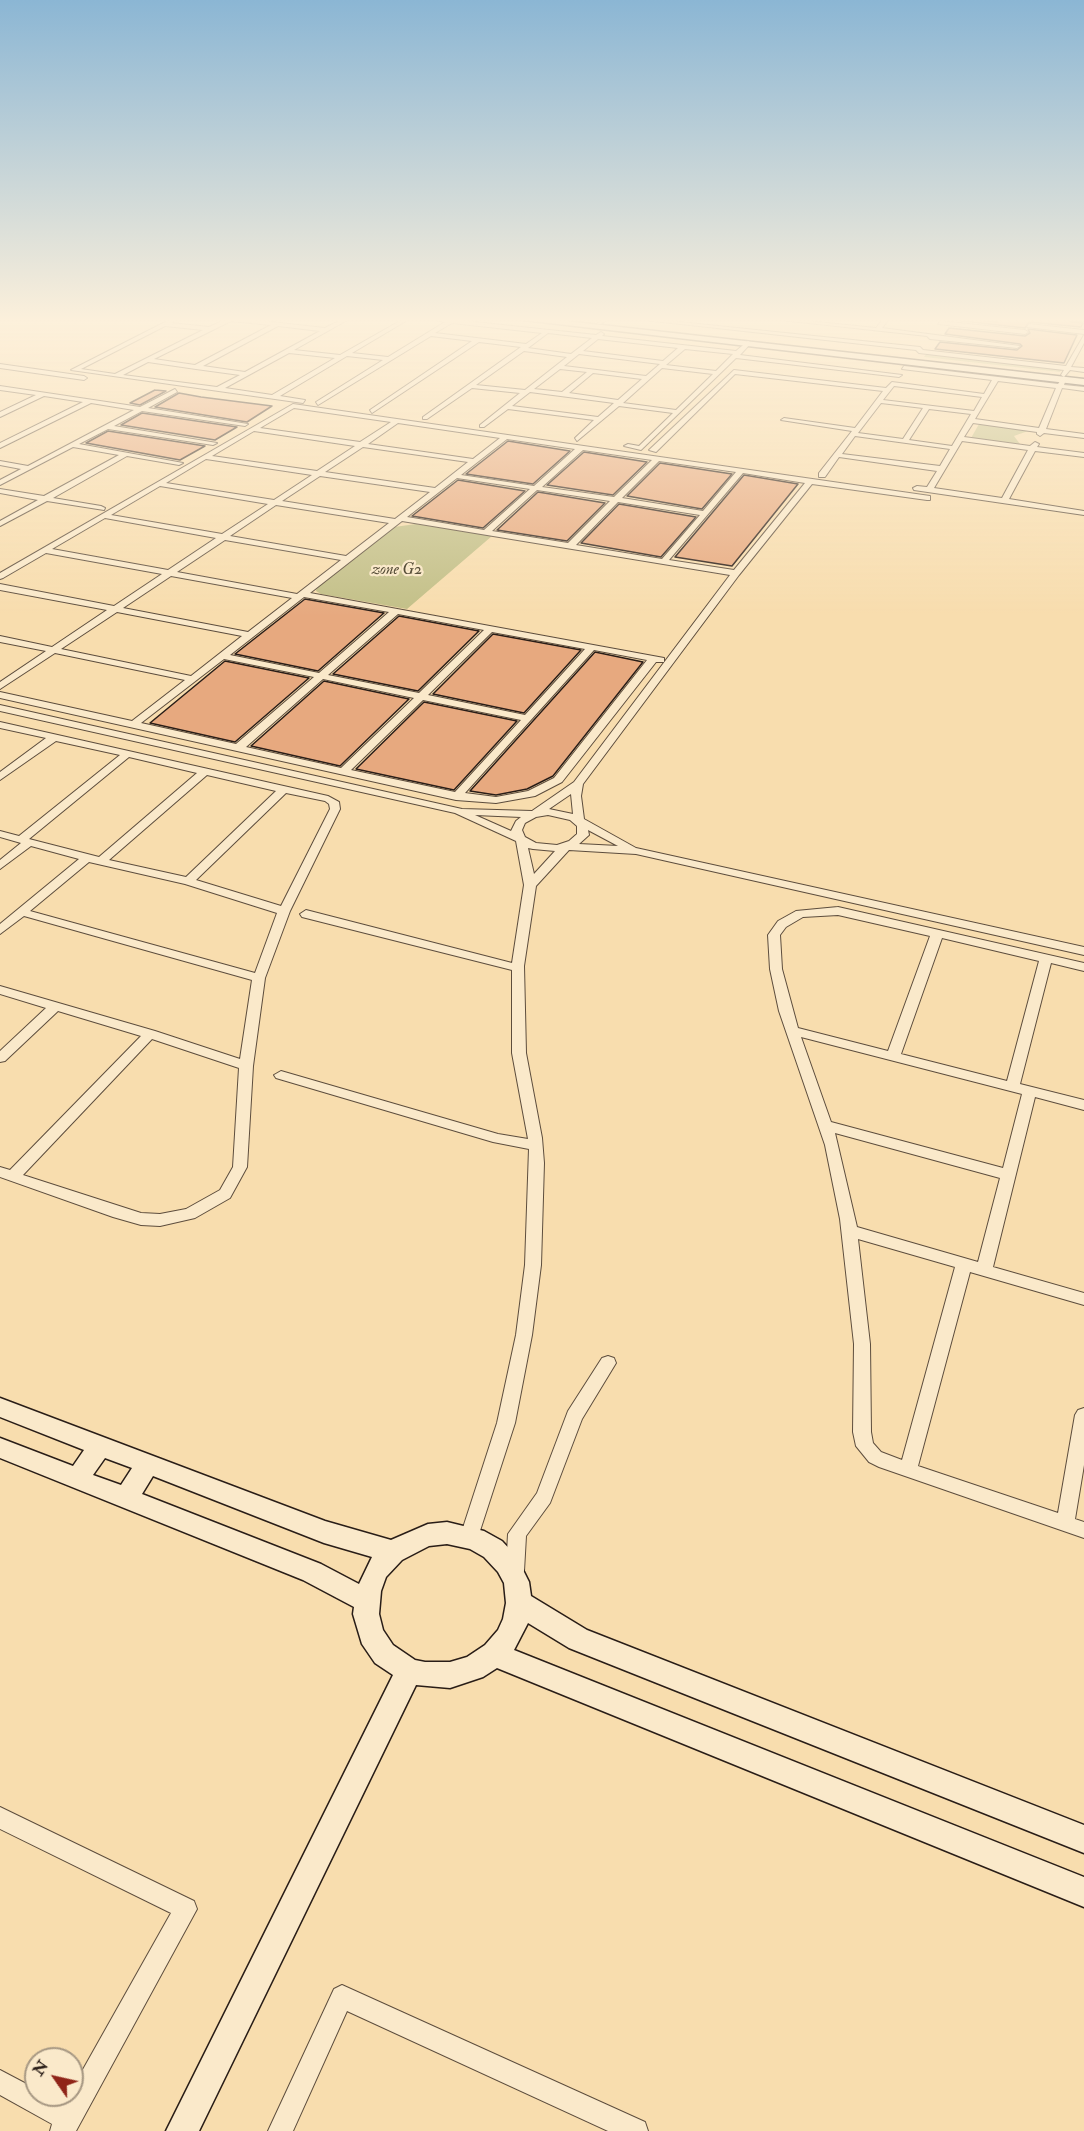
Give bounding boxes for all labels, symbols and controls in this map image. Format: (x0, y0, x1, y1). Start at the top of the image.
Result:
park label: zone G2 (372, 561, 422, 581)
north arrow (24, 2047, 84, 2107)
text: N (28, 2057, 53, 2080)

